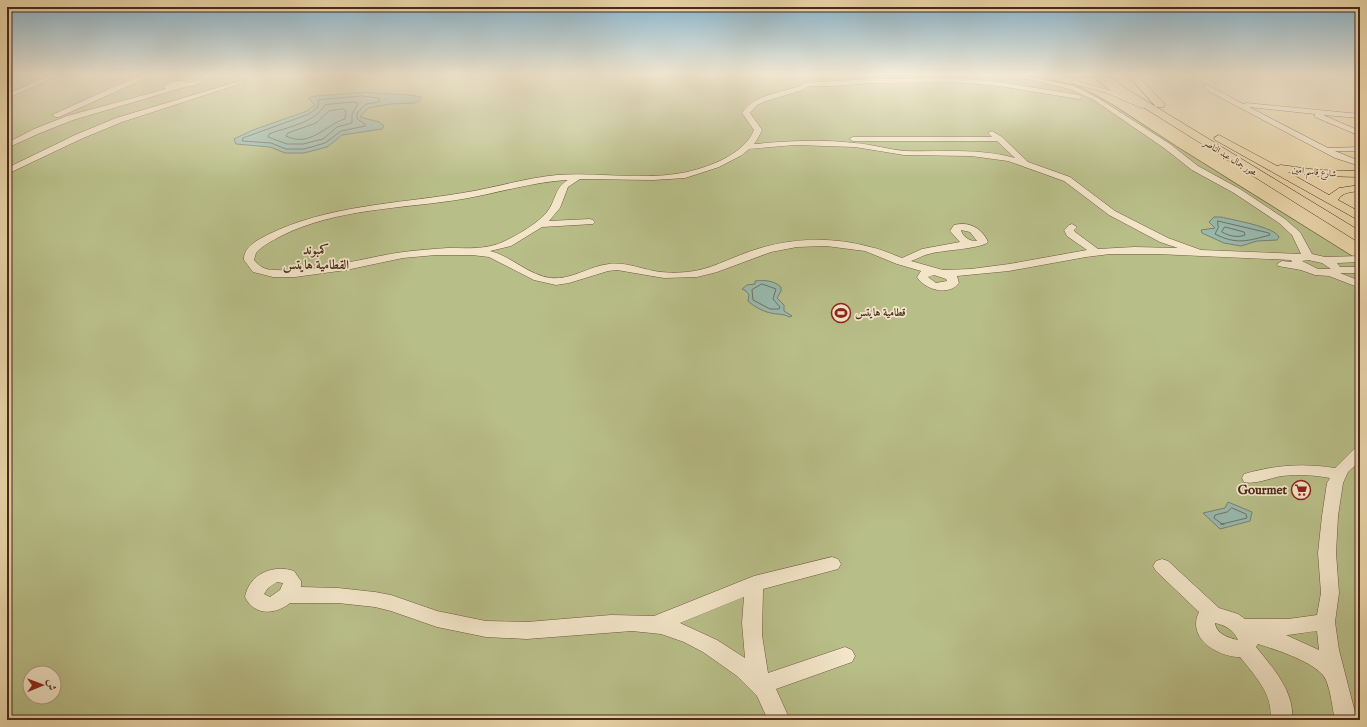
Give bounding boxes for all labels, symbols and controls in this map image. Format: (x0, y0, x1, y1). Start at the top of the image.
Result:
street label: محور جمال عبد الناصر (1201, 137, 1259, 179)
street label: شارع قاسم امين (1291, 164, 1337, 183)
district label: كمبوند القطامية هايتس (283, 242, 349, 274)
sports icon: قطامية هايتس (830, 302, 852, 324)
place label: قطامية هايتس (855, 306, 906, 320)
supermarket icon: Gourmet (1290, 479, 1312, 501)
place label: Gourmet (1238, 482, 1288, 499)
north arrow (22, 665, 62, 705)
text: ش (44, 679, 58, 691)

